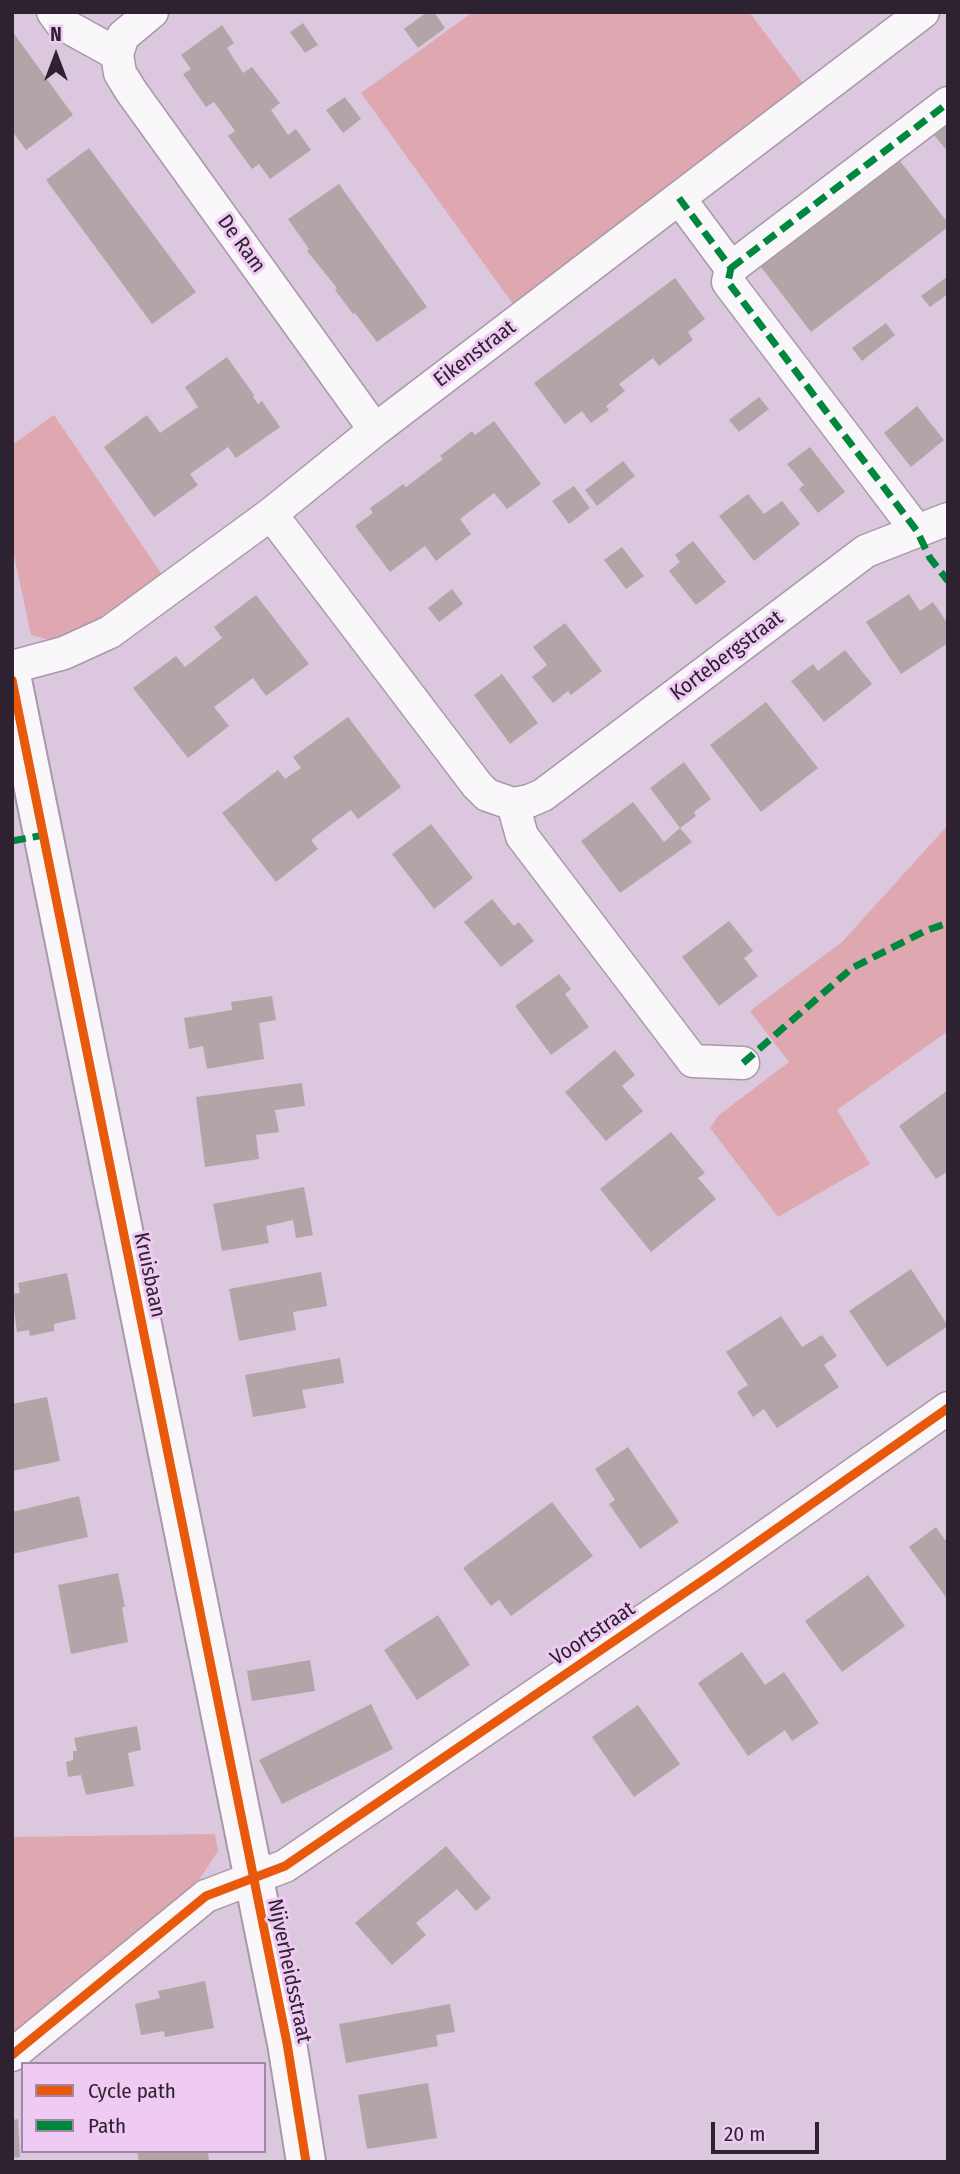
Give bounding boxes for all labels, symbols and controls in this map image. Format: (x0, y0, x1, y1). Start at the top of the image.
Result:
north arrow (21, 21, 91, 91)
text: N (50, 23, 62, 46)
street label: De Ram (212, 210, 270, 278)
street label: Eikenstraat (429, 315, 521, 393)
street label: Kortebergstraat (666, 606, 788, 706)
street label: Kruisbaan (128, 1230, 170, 1320)
street label: Voortstraat (546, 1597, 640, 1671)
street label: Nijverheidsstraat (261, 1897, 317, 2045)
legend (21, 2062, 266, 2153)
text: Cycle path (88, 2078, 176, 2104)
scale bar (715, 2108, 824, 2152)
text: Path (88, 2113, 126, 2139)
text: 20 m (724, 2121, 765, 2147)

